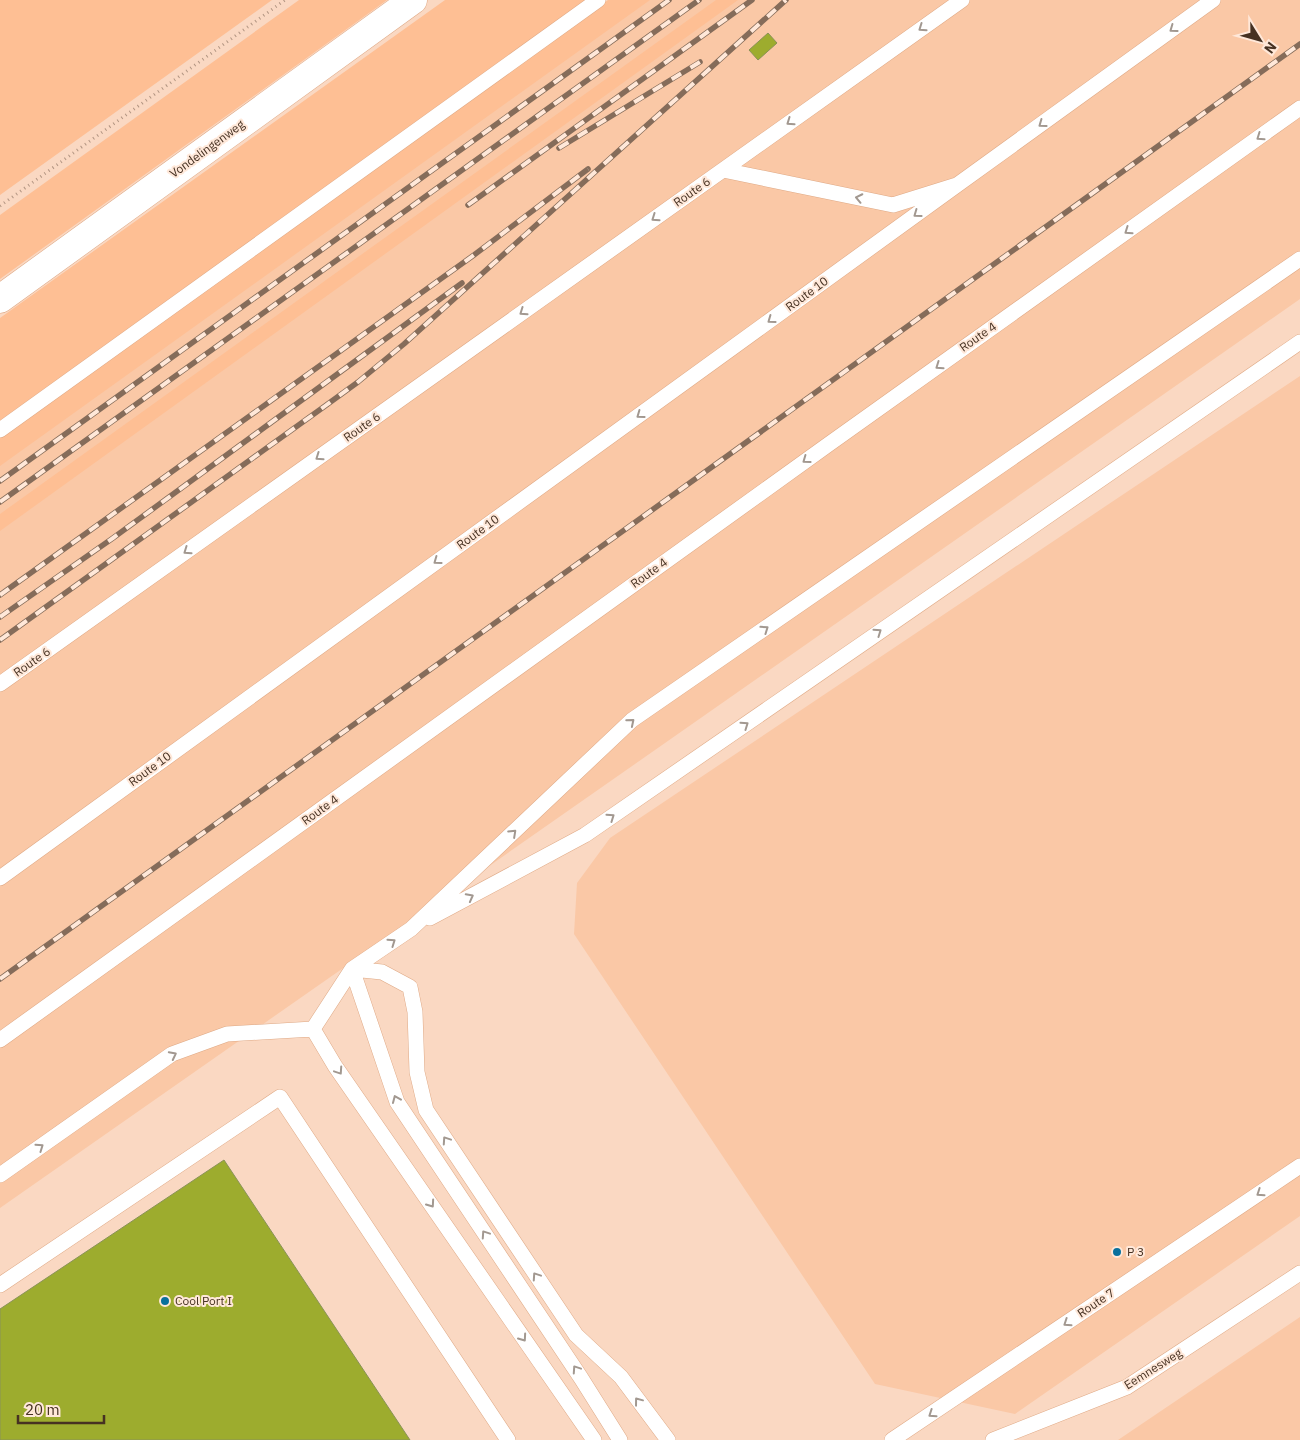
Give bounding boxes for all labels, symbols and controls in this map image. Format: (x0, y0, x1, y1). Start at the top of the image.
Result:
north arrow (1235, 15, 1285, 65)
one-way arrow (918, 22, 928, 31)
one-way arrow (1170, 22, 1179, 32)
text: N (1260, 38, 1281, 57)
street label: Vondelingenweg (166, 116, 248, 181)
one-way arrow (786, 116, 796, 125)
one-way arrow (1038, 118, 1048, 127)
one-way arrow (1256, 131, 1266, 140)
street label: Route 6 (670, 173, 713, 210)
one-way arrow (855, 193, 864, 204)
one-way arrow (913, 208, 923, 217)
one-way arrow (651, 212, 661, 221)
one-way arrow (1124, 225, 1134, 234)
street label: Route 10 (782, 273, 831, 314)
one-way arrow (519, 306, 529, 315)
one-way arrow (768, 313, 777, 323)
street label: Route 4 (956, 318, 999, 355)
one-way arrow (935, 360, 944, 369)
street label: Route 6 (340, 408, 383, 445)
one-way arrow (636, 409, 646, 418)
one-way arrow (315, 451, 325, 460)
one-way arrow (802, 454, 812, 463)
street label: Route 10 (453, 511, 502, 552)
one-way arrow (183, 545, 192, 555)
street label: Route 4 (627, 554, 670, 591)
one-way arrow (433, 555, 443, 564)
one-way arrow (759, 626, 769, 635)
one-way arrow (873, 629, 882, 638)
street label: Route 6 (10, 643, 53, 680)
one-way arrow (626, 718, 635, 727)
one-way arrow (739, 722, 748, 731)
street label: Route 10 (125, 748, 174, 789)
street label: Route 4 (298, 791, 341, 828)
one-way arrow (605, 814, 615, 823)
one-way arrow (507, 830, 516, 839)
one-way arrow (464, 893, 473, 903)
one-way arrow (387, 939, 396, 948)
one-way arrow (168, 1051, 177, 1061)
one-way arrow (333, 1065, 342, 1074)
one-way arrow (393, 1095, 403, 1104)
one-way arrow (443, 1137, 452, 1146)
one-way arrow (34, 1144, 44, 1153)
one-way arrow (1256, 1187, 1265, 1196)
one-way arrow (425, 1199, 434, 1208)
one-way arrow (482, 1231, 491, 1240)
place label: P 3 (1127, 1244, 1144, 1259)
marker: P 3 (1111, 1246, 1123, 1258)
one-way arrow (533, 1272, 543, 1281)
street label: Route 7 (1074, 1285, 1117, 1320)
place label: Cool Port I (175, 1293, 232, 1308)
marker: Cool Port I (159, 1295, 171, 1307)
one-way arrow (1063, 1317, 1072, 1326)
one-way arrow (517, 1332, 526, 1342)
street label: Eemnesweg (1121, 1345, 1185, 1392)
one-way arrow (572, 1366, 582, 1375)
scale bar (18, 1392, 104, 1424)
one-way arrow (636, 1398, 644, 1407)
text: 20 m (25, 1400, 60, 1419)
one-way arrow (928, 1407, 937, 1417)

